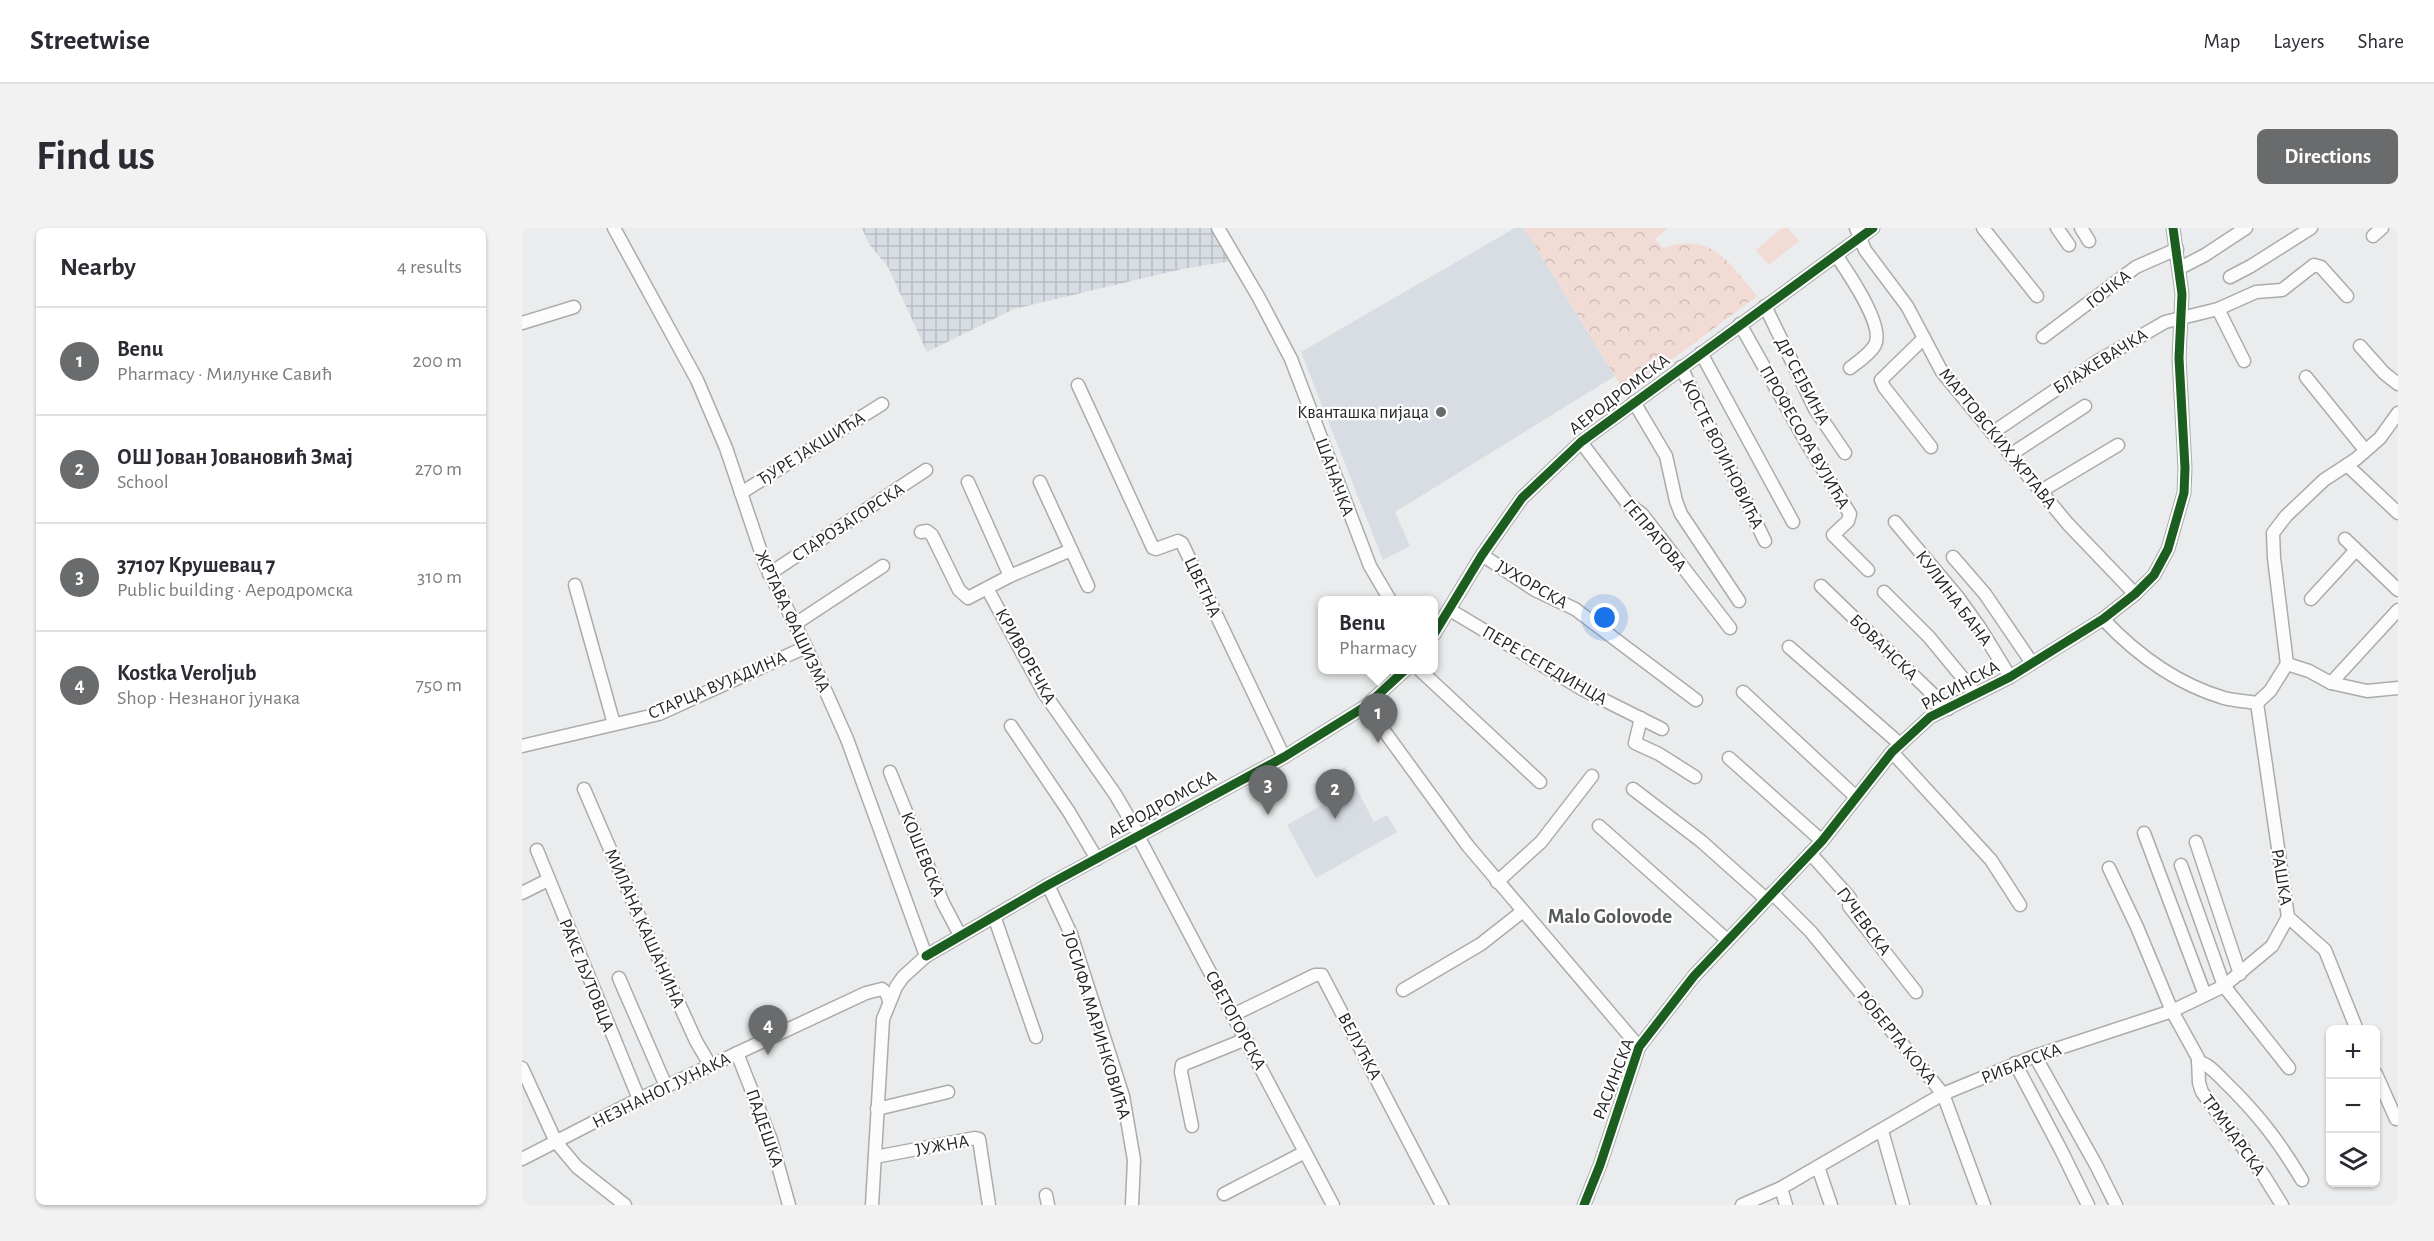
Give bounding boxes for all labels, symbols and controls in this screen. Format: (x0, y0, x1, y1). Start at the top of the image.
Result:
text: Streetwise (30, 27, 150, 55)
text: Map (2204, 31, 2240, 52)
text: Layers (2273, 31, 2324, 52)
text: Share (2357, 31, 2404, 52)
button: Directions (2257, 129, 2398, 184)
text: Find us (36, 135, 155, 177)
text: Nearby (60, 254, 136, 280)
text: 4 results (397, 257, 462, 277)
street label: ГОЧКА (2083, 267, 2134, 313)
street label: БЛАЖЕВАЧКА (2050, 326, 2151, 398)
street label: ДР СЕЈБИНА (1772, 335, 1833, 429)
text: Benu (117, 338, 163, 360)
text: 1 (76, 351, 83, 371)
text: 200 m (412, 351, 462, 371)
street label: АЕРОДРОМСКА (1566, 351, 1674, 438)
street label: ПРОФЕСОРА ВУЈИЋА (1756, 363, 1853, 513)
text: Pharmacy · Милунке Савић (117, 364, 332, 384)
street label: МАРТОВСКИХ ЖРТАВА (1935, 365, 2060, 513)
street label: КОСТЕ ВОЈИНОВИЋА (1678, 377, 1766, 532)
place label: Кванташка пијаца (1297, 404, 1429, 422)
marker: Кванташка пијаца (1434, 405, 1448, 419)
street label: ЂУРЕ ЈАКШИЋА (755, 408, 869, 489)
street label: ШАНАЧКА (1312, 436, 1357, 519)
text: ОШ Јован Јовановић Змај (117, 446, 353, 468)
text: 2 (75, 459, 84, 479)
text: 270 m (415, 459, 462, 479)
text: School (117, 472, 169, 492)
street label: СТАРОЗАГОРСКА (789, 480, 908, 566)
street label: ГЕПРАТОВА (1619, 496, 1690, 576)
street label: ЖРТАВА ФАШИЗМА (751, 548, 833, 696)
street label: КУЛИНА БАНА (1912, 548, 1995, 650)
text: 37107 Крушевац 7 (117, 554, 275, 576)
street label: ЦВЕТНА (1180, 555, 1224, 621)
street label: ЈУХОРСКА (1493, 557, 1571, 613)
text: 3 (75, 567, 84, 587)
text: 310 m (417, 567, 462, 587)
text: Public building · Аеродромска (117, 580, 353, 600)
popup (1318, 596, 1438, 674)
your location (1590, 603, 1619, 632)
street label: КРИВОРЕЧКА (992, 606, 1059, 708)
street label: БОВАНСКА (1846, 611, 1921, 685)
text: Benu (1339, 612, 1385, 634)
street label: ПЕРЕ СЕГЕДИНЦА (1479, 623, 1610, 709)
text: Pharmacy (1339, 638, 1417, 658)
street label: СТАРЦА ВУЈАДИНА (645, 648, 790, 723)
street label: РАСИНСКА (1918, 658, 2003, 714)
text: Kostka Veroljub (117, 662, 256, 684)
text: 4 (74, 675, 85, 695)
text: 750 m (415, 675, 462, 695)
text: Shop · Незнаног јунака (117, 688, 300, 708)
pin: 1 (1358, 694, 1398, 743)
pin: 3 (1248, 766, 1288, 815)
street label: АЕРОДРОМСКА (1105, 767, 1220, 842)
pin: 2 (1316, 770, 1354, 819)
street label: КОШЕВСКА (897, 809, 947, 900)
street label: МИЛАНА КАШАНИНА (601, 846, 688, 1011)
street label: РАШКА (2268, 848, 2294, 907)
street label: ГУЧЕВСКА (1833, 884, 1894, 959)
district label: Malo Golovode (1548, 906, 1672, 927)
street label: РАКЕ ЉУТОВЦА (555, 916, 617, 1035)
street label: ЈОСИФА МАРИНКОВИЋА (1059, 929, 1133, 1122)
street label: СВЕТОГОРСКА (1201, 968, 1269, 1073)
street label: РОБЕРТА КОХА (1853, 987, 1940, 1088)
pin: 4 (748, 1006, 788, 1055)
street label: ВЕЛУЋКА (1334, 1010, 1384, 1083)
map controls (2326, 1025, 2380, 1187)
button: + (2326, 1025, 2380, 1079)
street label: РАСИНСКА (1590, 1036, 1638, 1123)
street label: РИБАРСКА (1979, 1040, 2064, 1087)
street label: НЕЗНАНОГ ЈУНАКА (590, 1050, 734, 1132)
button: − (2326, 1079, 2380, 1133)
street label: ПАДЕШКА (742, 1087, 786, 1170)
street label: ТРМЧАРСКА (2198, 1092, 2269, 1180)
street label: ЈУЖНА (914, 1132, 971, 1160)
button: layers (2326, 1133, 2380, 1187)

